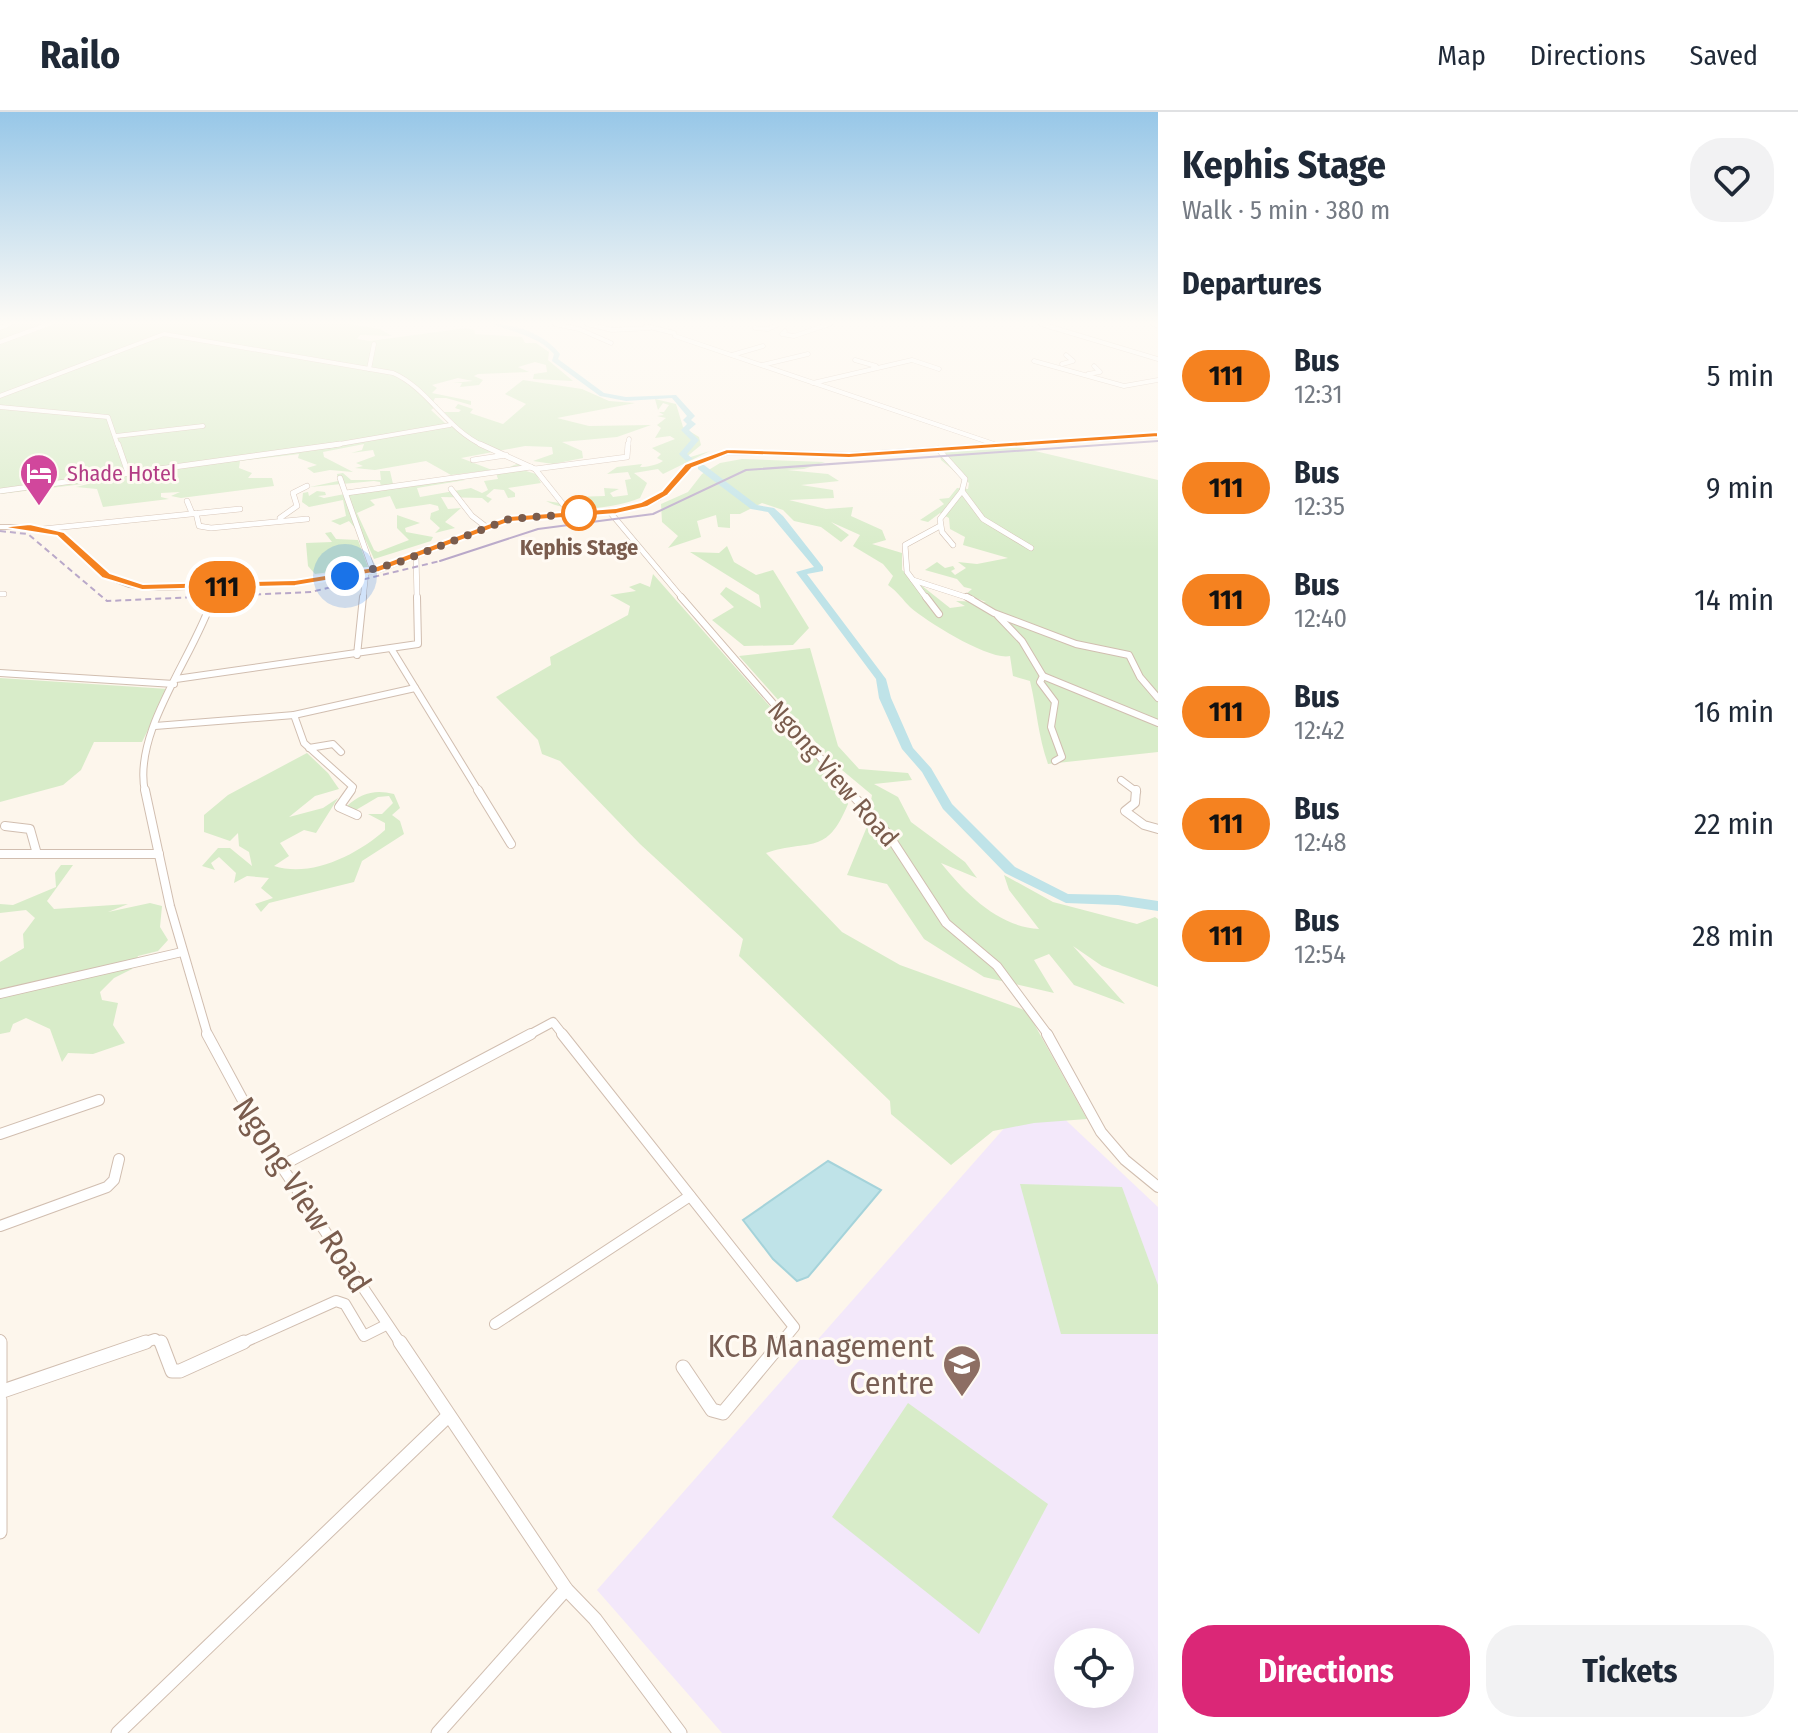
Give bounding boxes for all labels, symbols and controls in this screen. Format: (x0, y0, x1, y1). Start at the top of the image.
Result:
text: Railo (40, 32, 120, 78)
text: Map (1437, 39, 1486, 72)
text: Directions (1530, 39, 1646, 72)
text: Saved (1690, 39, 1758, 72)
button: heart (1690, 138, 1774, 222)
text: Kephis Stage (1182, 142, 1386, 188)
text: Walk · 5 min · 380 m (1182, 195, 1390, 226)
text: Departures (1182, 266, 1322, 302)
text: Bus (1294, 343, 1339, 379)
text: 5 min (1707, 358, 1774, 394)
text: 111 (1209, 359, 1243, 392)
text: 12:31 (1294, 379, 1343, 410)
hotel icon: Shade Hotel (18, 452, 60, 507)
text: Bus (1294, 455, 1339, 491)
place label: Shade Hotel (67, 460, 177, 487)
text: 9 min (1706, 470, 1774, 506)
text: 111 (1209, 471, 1243, 504)
text: 12:35 (1294, 491, 1345, 522)
marker: Kephis Stage (562, 496, 596, 530)
place label: Kephis Stage (520, 534, 638, 561)
your location (325, 556, 365, 596)
line badge: 111 (176, 561, 268, 613)
text: Bus (1294, 567, 1339, 603)
text: 111 (205, 570, 239, 603)
text: 14 min (1694, 582, 1774, 618)
text: 111 (1209, 583, 1243, 616)
text: 12:40 (1294, 603, 1347, 634)
text: Bus (1294, 679, 1339, 715)
text: 16 min (1694, 694, 1774, 730)
street label: Ngong View Road (761, 695, 905, 853)
text: 111 (1209, 695, 1243, 728)
text: 12:42 (1294, 715, 1345, 746)
text: Bus (1294, 791, 1339, 827)
text: 22 min (1694, 806, 1774, 842)
text: 111 (1209, 807, 1243, 840)
text: 12:48 (1294, 827, 1347, 858)
text: Bus (1294, 903, 1339, 939)
text: 28 min (1692, 918, 1774, 954)
text: 111 (1209, 919, 1243, 952)
text: 12:54 (1294, 939, 1346, 970)
street label: Ngong View Road (225, 1090, 379, 1300)
place label: KCB Management Centre (708, 1327, 935, 1402)
school or university icon: KCB Management Centre (941, 1343, 983, 1398)
button: Directions (1182, 1625, 1470, 1717)
button: Tickets (1486, 1625, 1774, 1717)
map controls (1054, 1628, 1134, 1708)
button: locate (1054, 1628, 1134, 1708)

